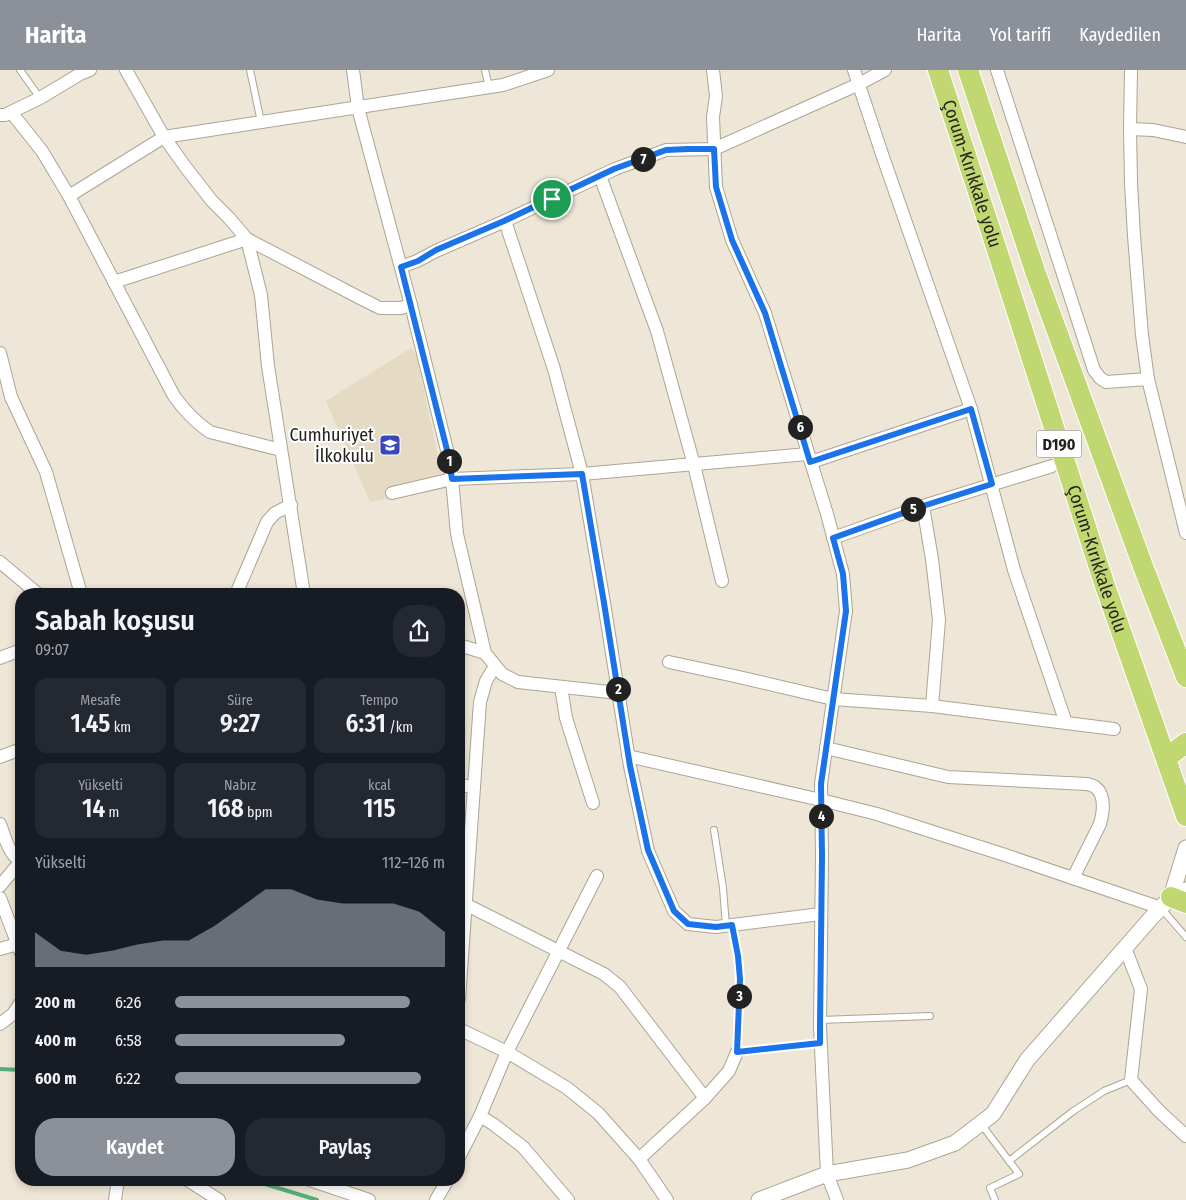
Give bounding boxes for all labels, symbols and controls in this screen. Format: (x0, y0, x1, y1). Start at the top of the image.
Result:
text: Harita (25, 21, 87, 49)
text: Harita (916, 24, 962, 46)
text: Yol tarifi (990, 24, 1051, 46)
text: Kaydedilen (1079, 24, 1161, 46)
street label: Çorum-Kırıkkale yolu (938, 97, 1006, 250)
pin: 7 (630, 146, 656, 172)
text: 7 (641, 151, 646, 168)
pin (531, 178, 573, 220)
icon: arrive (538, 185, 566, 213)
pin: 6 (788, 414, 812, 440)
text: 6 (797, 419, 804, 436)
place label: Cumhuriyet İlkokulu (289, 424, 374, 467)
road number: D190 (1036, 430, 1082, 458)
school or university icon: Cumhuriyet İlkokulu (378, 433, 402, 457)
pin: 1 (436, 448, 462, 474)
text: 1 (447, 453, 452, 470)
street label: Çorum-Kırıkkale yolu (1062, 482, 1132, 636)
pin: 5 (900, 496, 926, 522)
text: 5 (910, 501, 917, 518)
text: Sabah koşusu (35, 604, 195, 637)
button: share (393, 605, 445, 657)
text: 09:07 (35, 640, 69, 659)
pin: 2 (606, 676, 630, 702)
text: 2 (615, 681, 622, 698)
text: Mesafe (80, 692, 121, 709)
text: Süre (227, 692, 253, 709)
text: Tempo (360, 692, 398, 709)
text: 1.45 (70, 709, 110, 739)
text: 9:27 (220, 709, 260, 739)
text: 6:31 (345, 709, 386, 739)
text: km (110, 719, 131, 736)
text: /km (386, 719, 413, 736)
text: Yükselti (78, 777, 123, 794)
text: Nabız (224, 777, 256, 794)
text: kcal (368, 777, 391, 794)
text: 14 (82, 794, 105, 824)
text: 168 (207, 794, 244, 824)
text: 115 (363, 794, 396, 824)
text: m (105, 804, 119, 821)
text: bpm (244, 804, 273, 821)
pin: 4 (808, 804, 834, 828)
text: 4 (818, 808, 825, 825)
text: Yükselti (35, 853, 86, 872)
text: 112–126 m (382, 853, 445, 872)
pin: 3 (726, 984, 752, 1008)
text: 3 (736, 988, 743, 1005)
text: 200 m (35, 993, 75, 1012)
text: 6:26 (115, 993, 141, 1012)
text: 400 m (35, 1031, 76, 1050)
text: 6:58 (115, 1031, 142, 1050)
text: 600 m (35, 1069, 76, 1088)
text: 6:22 (115, 1069, 140, 1088)
button: Kaydet (35, 1118, 235, 1176)
button: Paylaş (245, 1118, 445, 1176)

